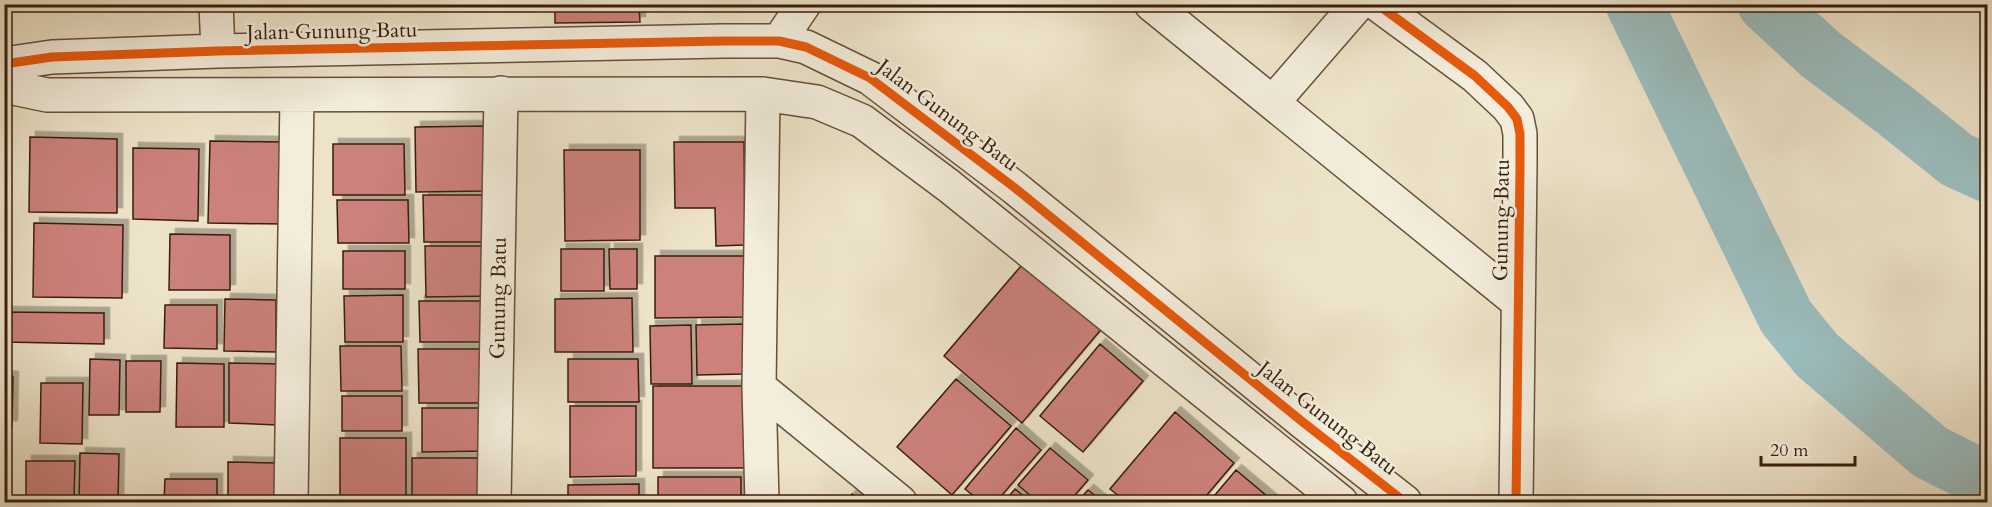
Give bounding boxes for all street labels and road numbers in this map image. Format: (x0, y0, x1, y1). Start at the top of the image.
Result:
street label: Jalan Gunung Batu (243, 16, 418, 48)
street label: Jalan Gunung Batu (868, 51, 1025, 178)
street label: Gunung Batu (1486, 159, 1517, 281)
street label: Gunung Batu (483, 237, 514, 359)
street label: Jalan Gunung Batu (1249, 353, 1404, 482)

